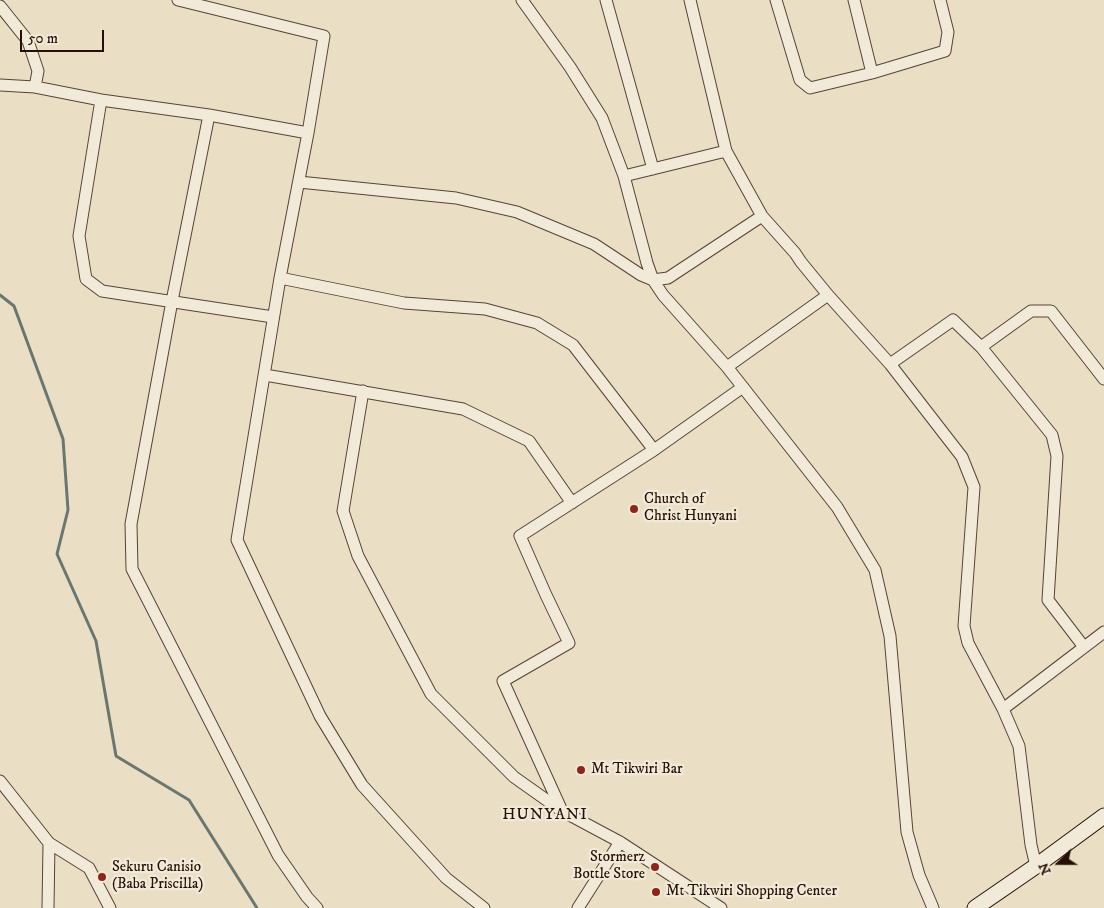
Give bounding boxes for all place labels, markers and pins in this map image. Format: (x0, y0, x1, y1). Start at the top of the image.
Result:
place label: Church of Christ Hunyani (644, 491, 737, 526)
marker: Church of Christ Hunyani (628, 503, 640, 515)
place label: Mt Tikwiri Bar (591, 761, 683, 779)
marker: Mt Tikwiri Bar (575, 764, 587, 776)
place label: Stormerz Bottle Store (573, 849, 645, 884)
place label: Sekuru Canisio (Baba Priscilla) (112, 859, 203, 894)
marker: Stormerz Bottle Store (649, 861, 661, 873)
marker: Sekuru Canisio (Baba Priscilla) (96, 871, 108, 883)
place label: Mt Tikwiri Shopping Center (666, 883, 837, 901)
marker: Mt Tikwiri Shopping Center (650, 886, 662, 898)

